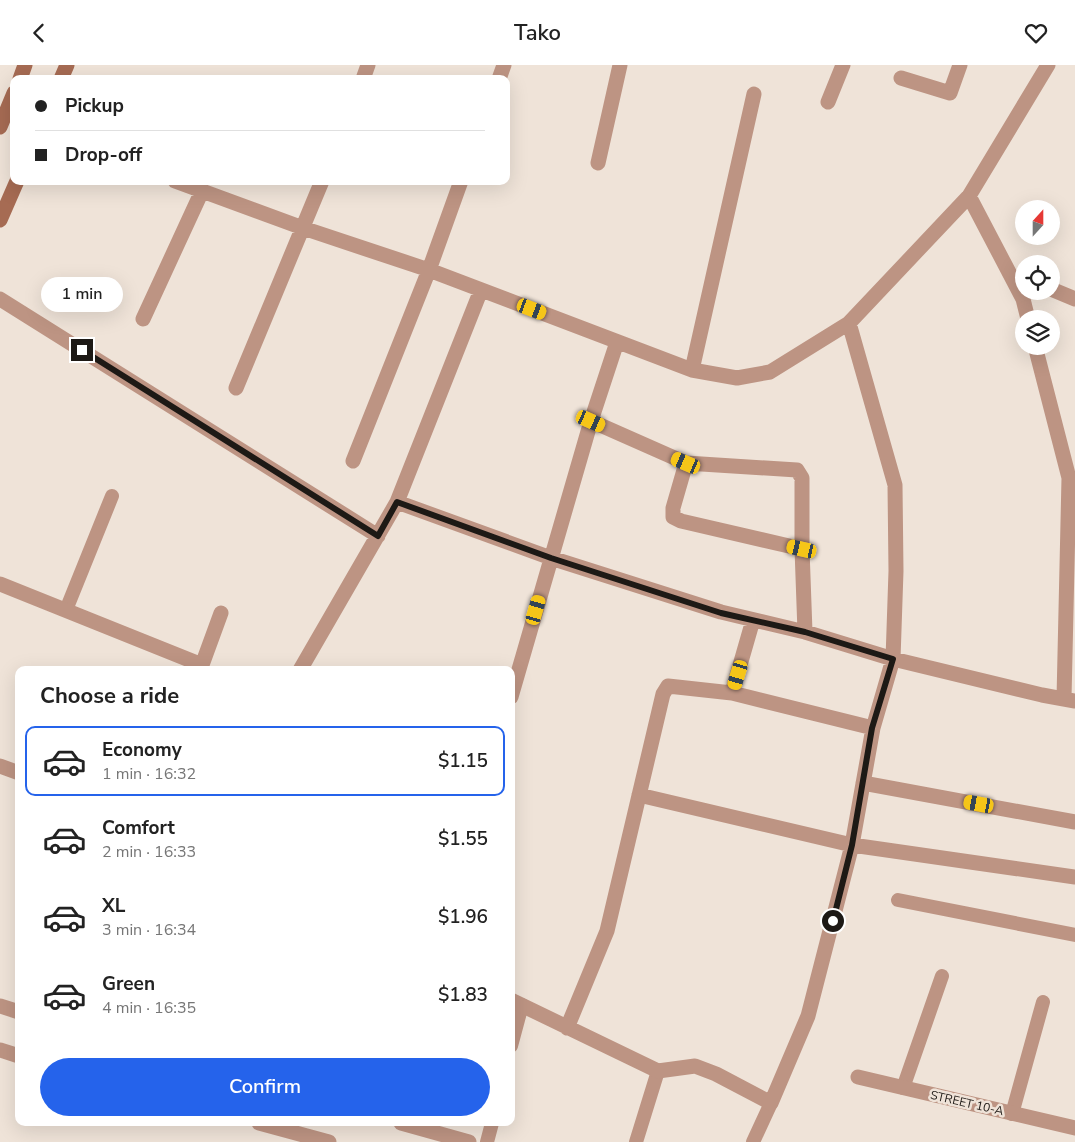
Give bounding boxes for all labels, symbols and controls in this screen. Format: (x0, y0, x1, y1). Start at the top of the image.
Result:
text: Tako (514, 18, 561, 48)
icon: back (25, 19, 53, 47)
icon: heart (1022, 19, 1050, 47)
text: Pickup (65, 93, 124, 119)
text: Drop-off (65, 142, 142, 168)
north arrow (1015, 200, 1060, 245)
map controls (1015, 200, 1060, 355)
button: locate (1015, 255, 1060, 300)
callout: 1 min (41, 277, 123, 313)
text: 1 min (62, 283, 102, 305)
car (515, 297, 548, 321)
button: layers (1015, 310, 1060, 355)
route end (71, 339, 93, 361)
car (574, 408, 607, 434)
car (669, 450, 702, 476)
car (785, 538, 818, 560)
car (524, 594, 547, 626)
car (726, 658, 749, 692)
text: Choose a ride (40, 681, 179, 711)
text: Economy (102, 737, 182, 763)
icon: car (42, 739, 87, 784)
text: $1.15 (438, 748, 488, 774)
text: 1 min · 16:32 (102, 763, 196, 785)
car (962, 794, 995, 814)
text: Comfort (102, 815, 175, 841)
icon: car (42, 817, 87, 862)
text: $1.55 (438, 826, 488, 852)
text: 2 min · 16:33 (102, 841, 196, 863)
text: XL (102, 893, 125, 919)
icon: car (42, 895, 87, 940)
text: $1.96 (438, 904, 488, 930)
route start (822, 910, 844, 932)
text: 3 min · 16:34 (102, 919, 196, 941)
text: Green (102, 971, 155, 997)
icon: car (42, 973, 87, 1018)
text: $1.83 (438, 982, 488, 1008)
text: 4 min · 16:35 (102, 997, 196, 1019)
button: Confirm (40, 1058, 490, 1116)
street label: STREET 10-A (929, 1087, 1005, 1119)

